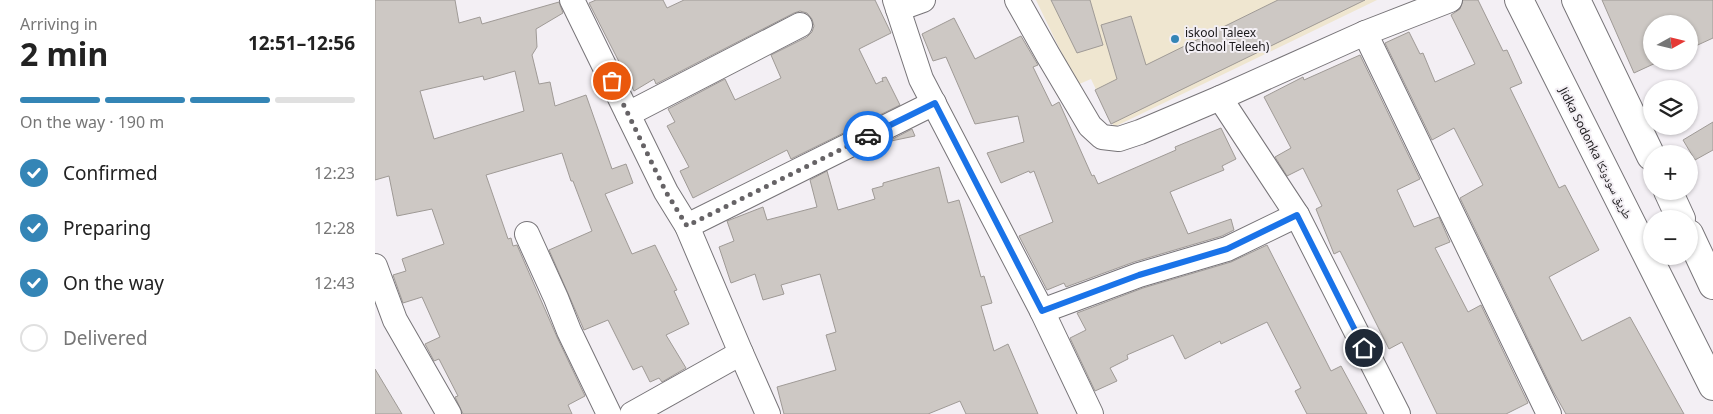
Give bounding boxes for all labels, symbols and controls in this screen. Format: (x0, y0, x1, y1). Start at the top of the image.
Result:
text: Arriving in (20, 13, 98, 35)
north arrow (1643, 15, 1697, 70)
map controls (1643, 15, 1698, 265)
place label: iskool Taleex (School Teleeh) (1185, 24, 1270, 55)
text: 12:51–12:56 (248, 30, 355, 56)
text: 2 min (20, 32, 108, 75)
marker: iskool Taleex (School Teleeh) (1169, 33, 1181, 45)
pin (591, 60, 633, 102)
icon: bag (598, 67, 626, 95)
button: layers (1643, 80, 1698, 135)
street label: Jidka Sodonka طريق سودونكا (1555, 83, 1637, 222)
text: On the way · 190 m (20, 111, 164, 133)
courier (843, 111, 893, 161)
icon: car (854, 122, 882, 150)
button: + (1643, 145, 1698, 200)
icon: check (20, 159, 48, 187)
text: Confirmed (63, 160, 158, 186)
text: 12:23 (314, 162, 355, 184)
button: − (1643, 210, 1698, 265)
icon: check (20, 214, 48, 242)
text: Preparing (63, 215, 151, 241)
text: 12:28 (314, 217, 355, 239)
icon: check (20, 269, 48, 297)
text: On the way (63, 270, 164, 296)
text: 12:43 (314, 272, 355, 294)
text: Delivered (63, 325, 148, 351)
pin (1343, 327, 1385, 369)
icon: home (1350, 334, 1378, 362)

